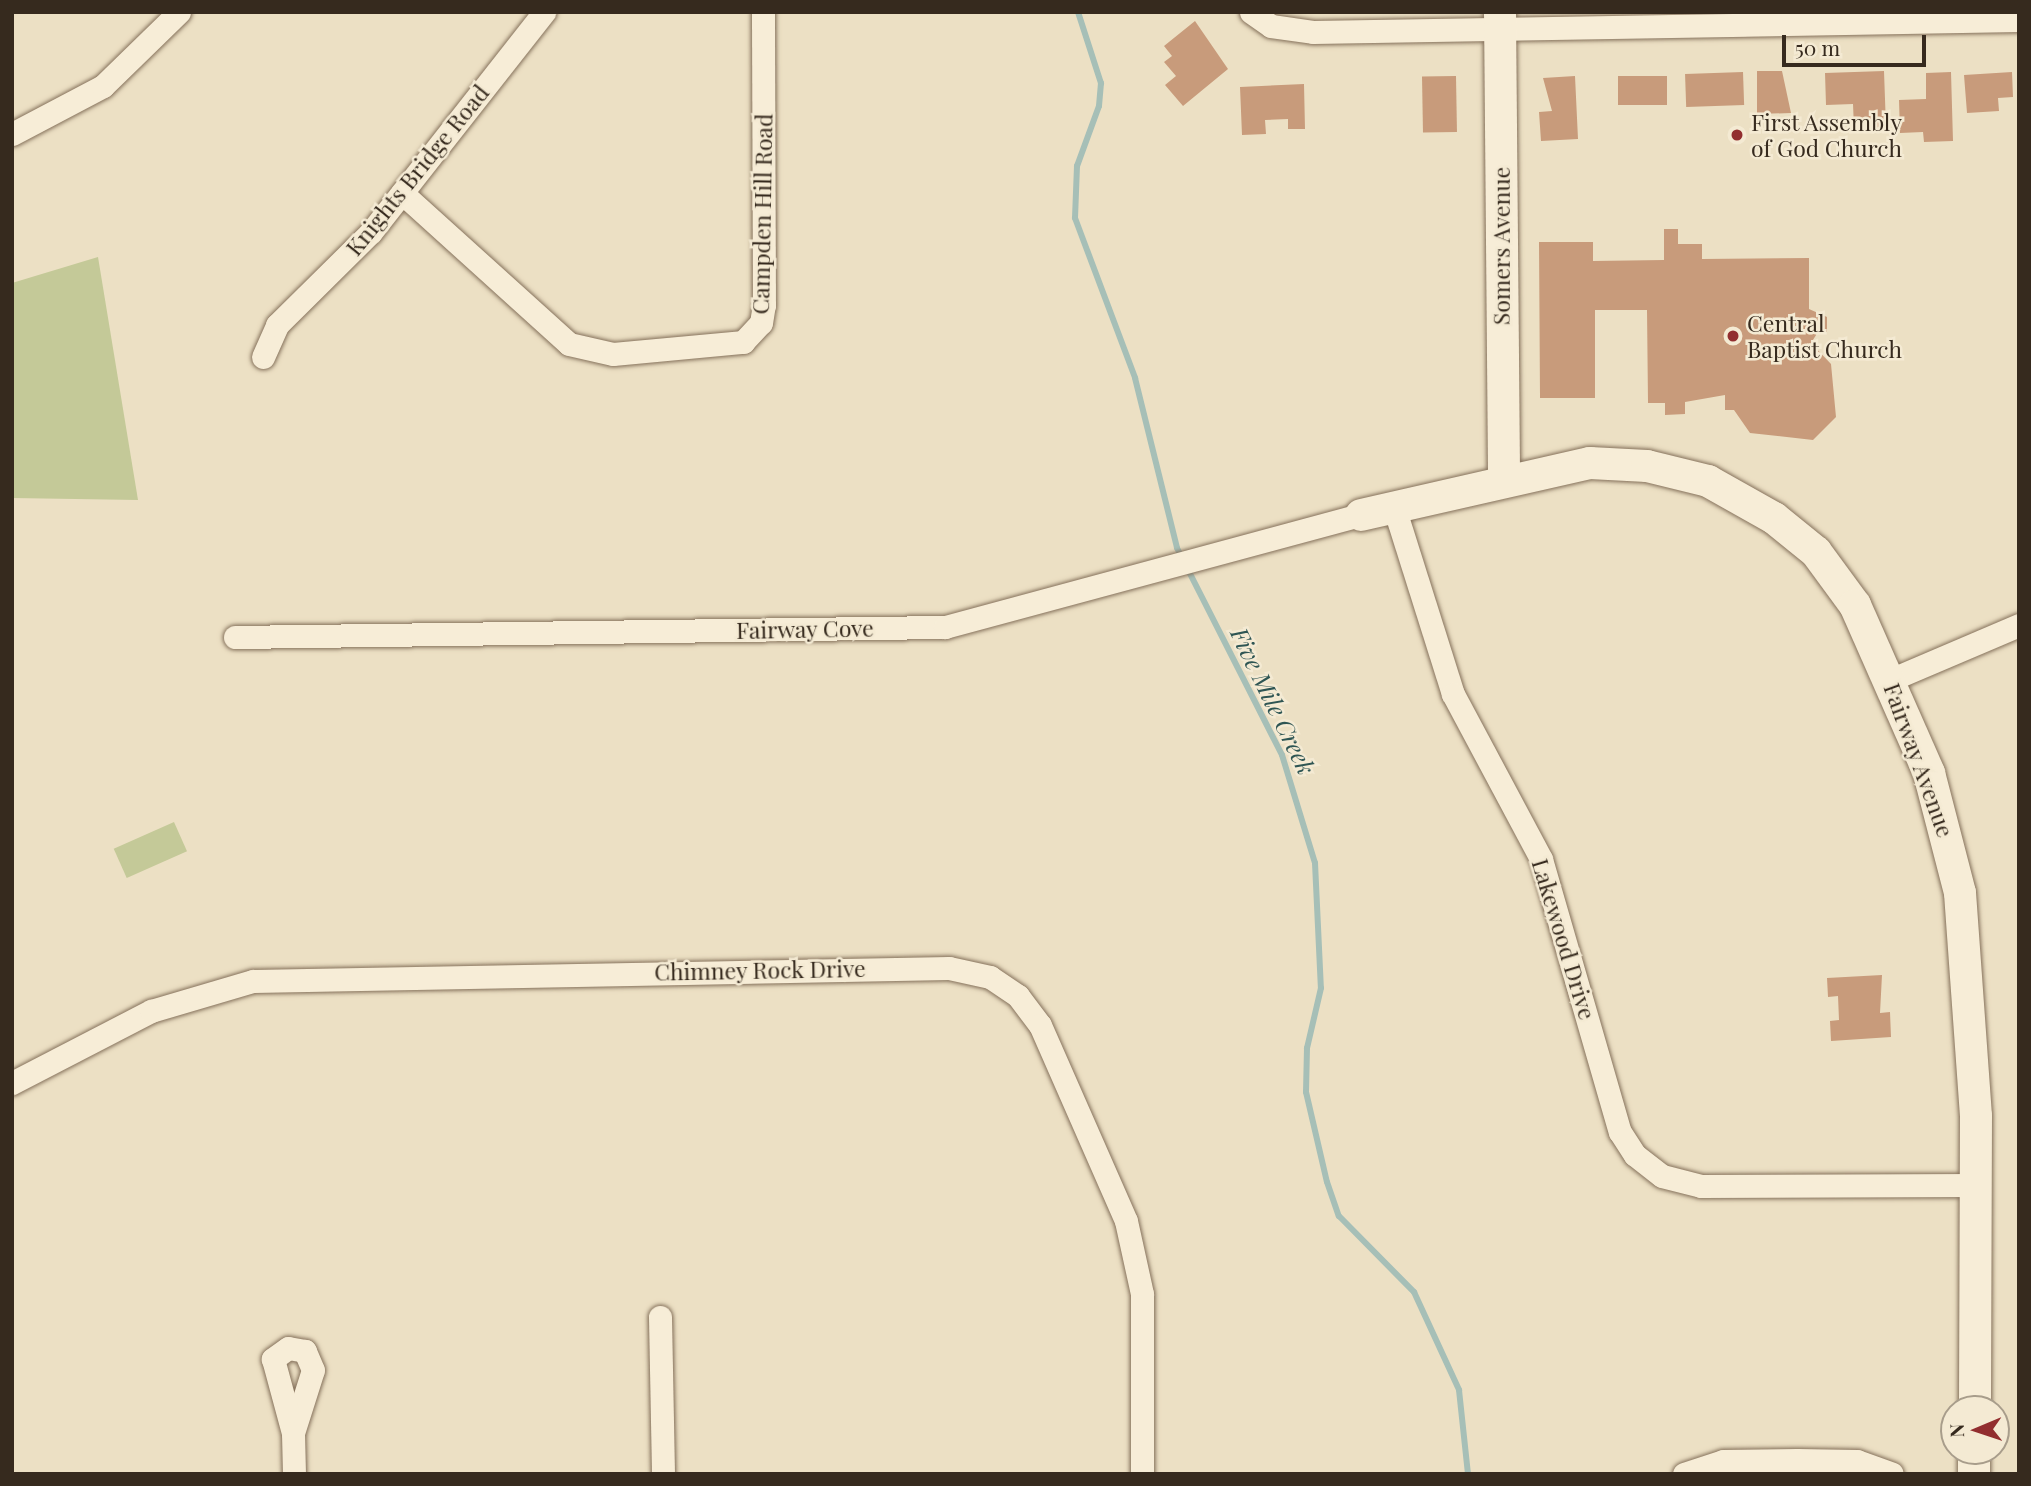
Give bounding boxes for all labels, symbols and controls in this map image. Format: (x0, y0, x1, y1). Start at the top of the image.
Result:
scale bar (1786, 21, 1930, 65)
text: 50 m (1795, 33, 1840, 61)
street label: Knights Bridge Road (340, 79, 494, 261)
place label: First Assembly of God Church (1751, 108, 1903, 162)
street label: Campden Hill Road (746, 113, 778, 315)
marker: First Assembly of God Church (1729, 127, 1745, 143)
street label: Somers Avenue (1487, 166, 1515, 326)
place label: Central Baptist Church (1747, 309, 1902, 363)
marker: Central Baptist Church (1725, 328, 1741, 344)
street label: Fairway Cove (736, 614, 874, 644)
water label: Five Mile Creek (1225, 623, 1321, 779)
street label: Fairway Avenue (1878, 679, 1960, 841)
street label: Lakewood Drive (1526, 855, 1602, 1023)
street label: Chimney Rock Drive (654, 954, 866, 986)
north arrow (1940, 1395, 2010, 1465)
text: N (1943, 1423, 1969, 1438)

